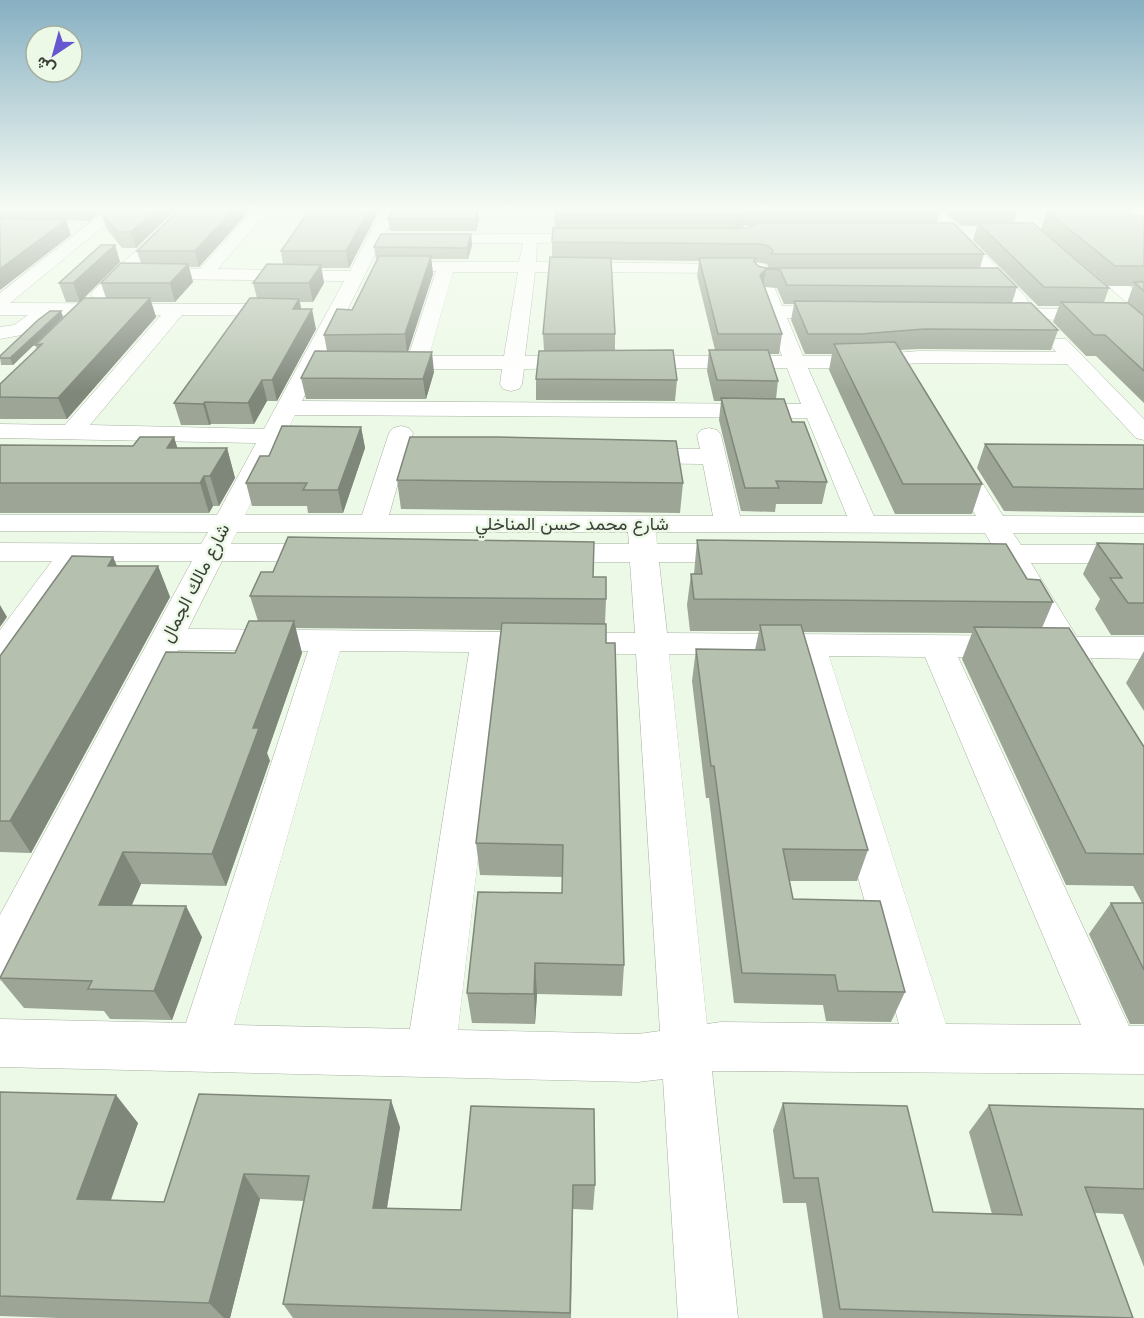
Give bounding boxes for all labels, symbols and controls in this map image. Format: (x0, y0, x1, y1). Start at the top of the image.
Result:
north arrow (24, 24, 84, 84)
text: ش (32, 52, 59, 80)
street label: شارع محمد حسن المناخلي (475, 513, 669, 539)
street label: شارع مالك الجمال (156, 520, 235, 647)

